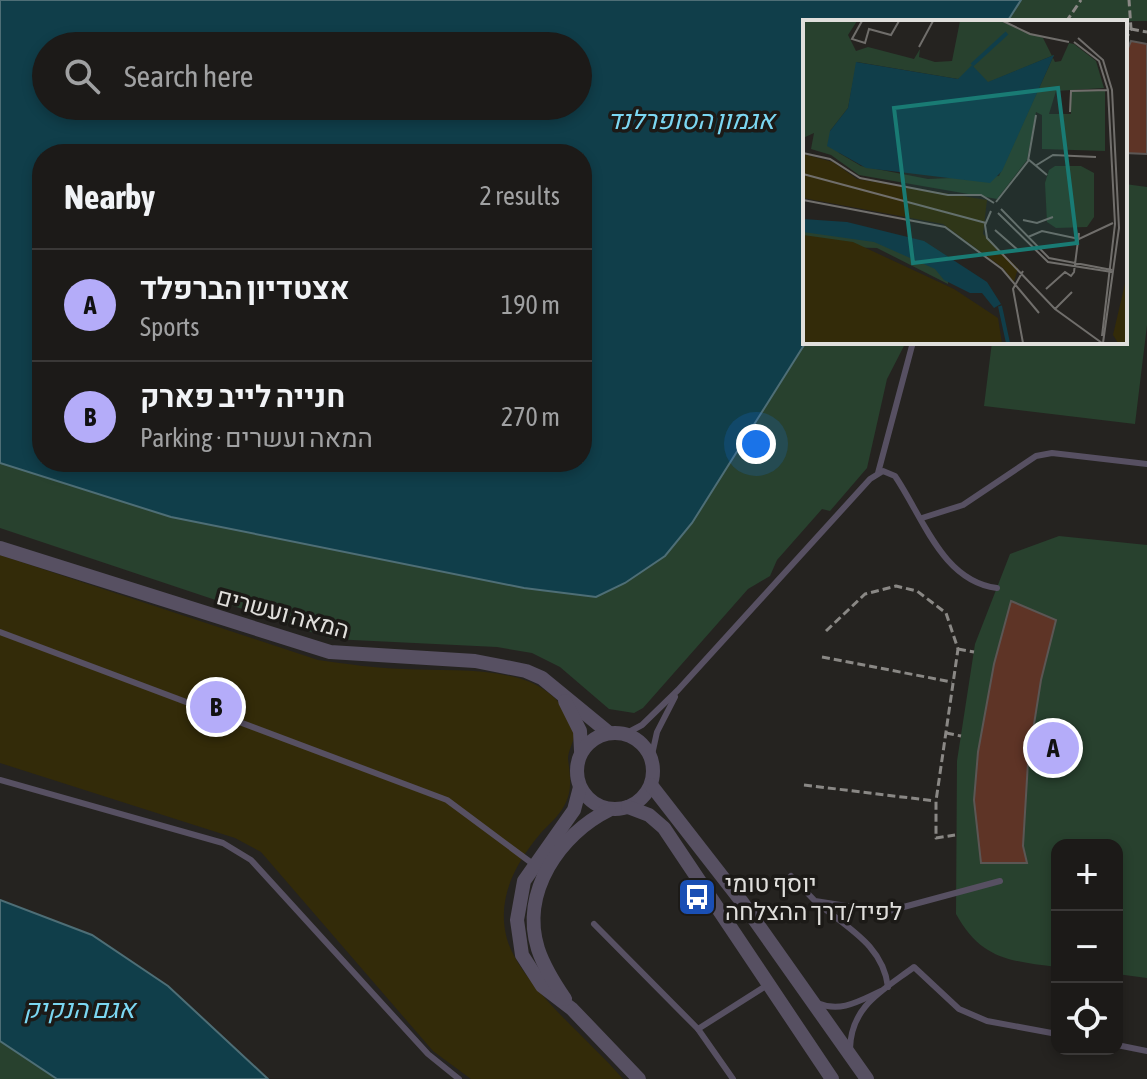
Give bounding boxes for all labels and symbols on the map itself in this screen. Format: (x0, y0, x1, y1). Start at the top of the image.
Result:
inset map (803, 20, 1127, 344)
water label: אגמון הסופרלנד (608, 105, 778, 135)
your location (736, 424, 776, 464)
street label: המאה ועשרים (214, 582, 352, 644)
pin: B (190, 677, 242, 737)
pin: A (1027, 718, 1079, 778)
place label: יוסף טומי לפיד/דרך ההצלחה (725, 870, 902, 925)
bus stop icon: יוסף טומי לפיד/דרך ההצלחה (676, 876, 718, 918)
water label: אגם הנקיק (23, 994, 138, 1024)

